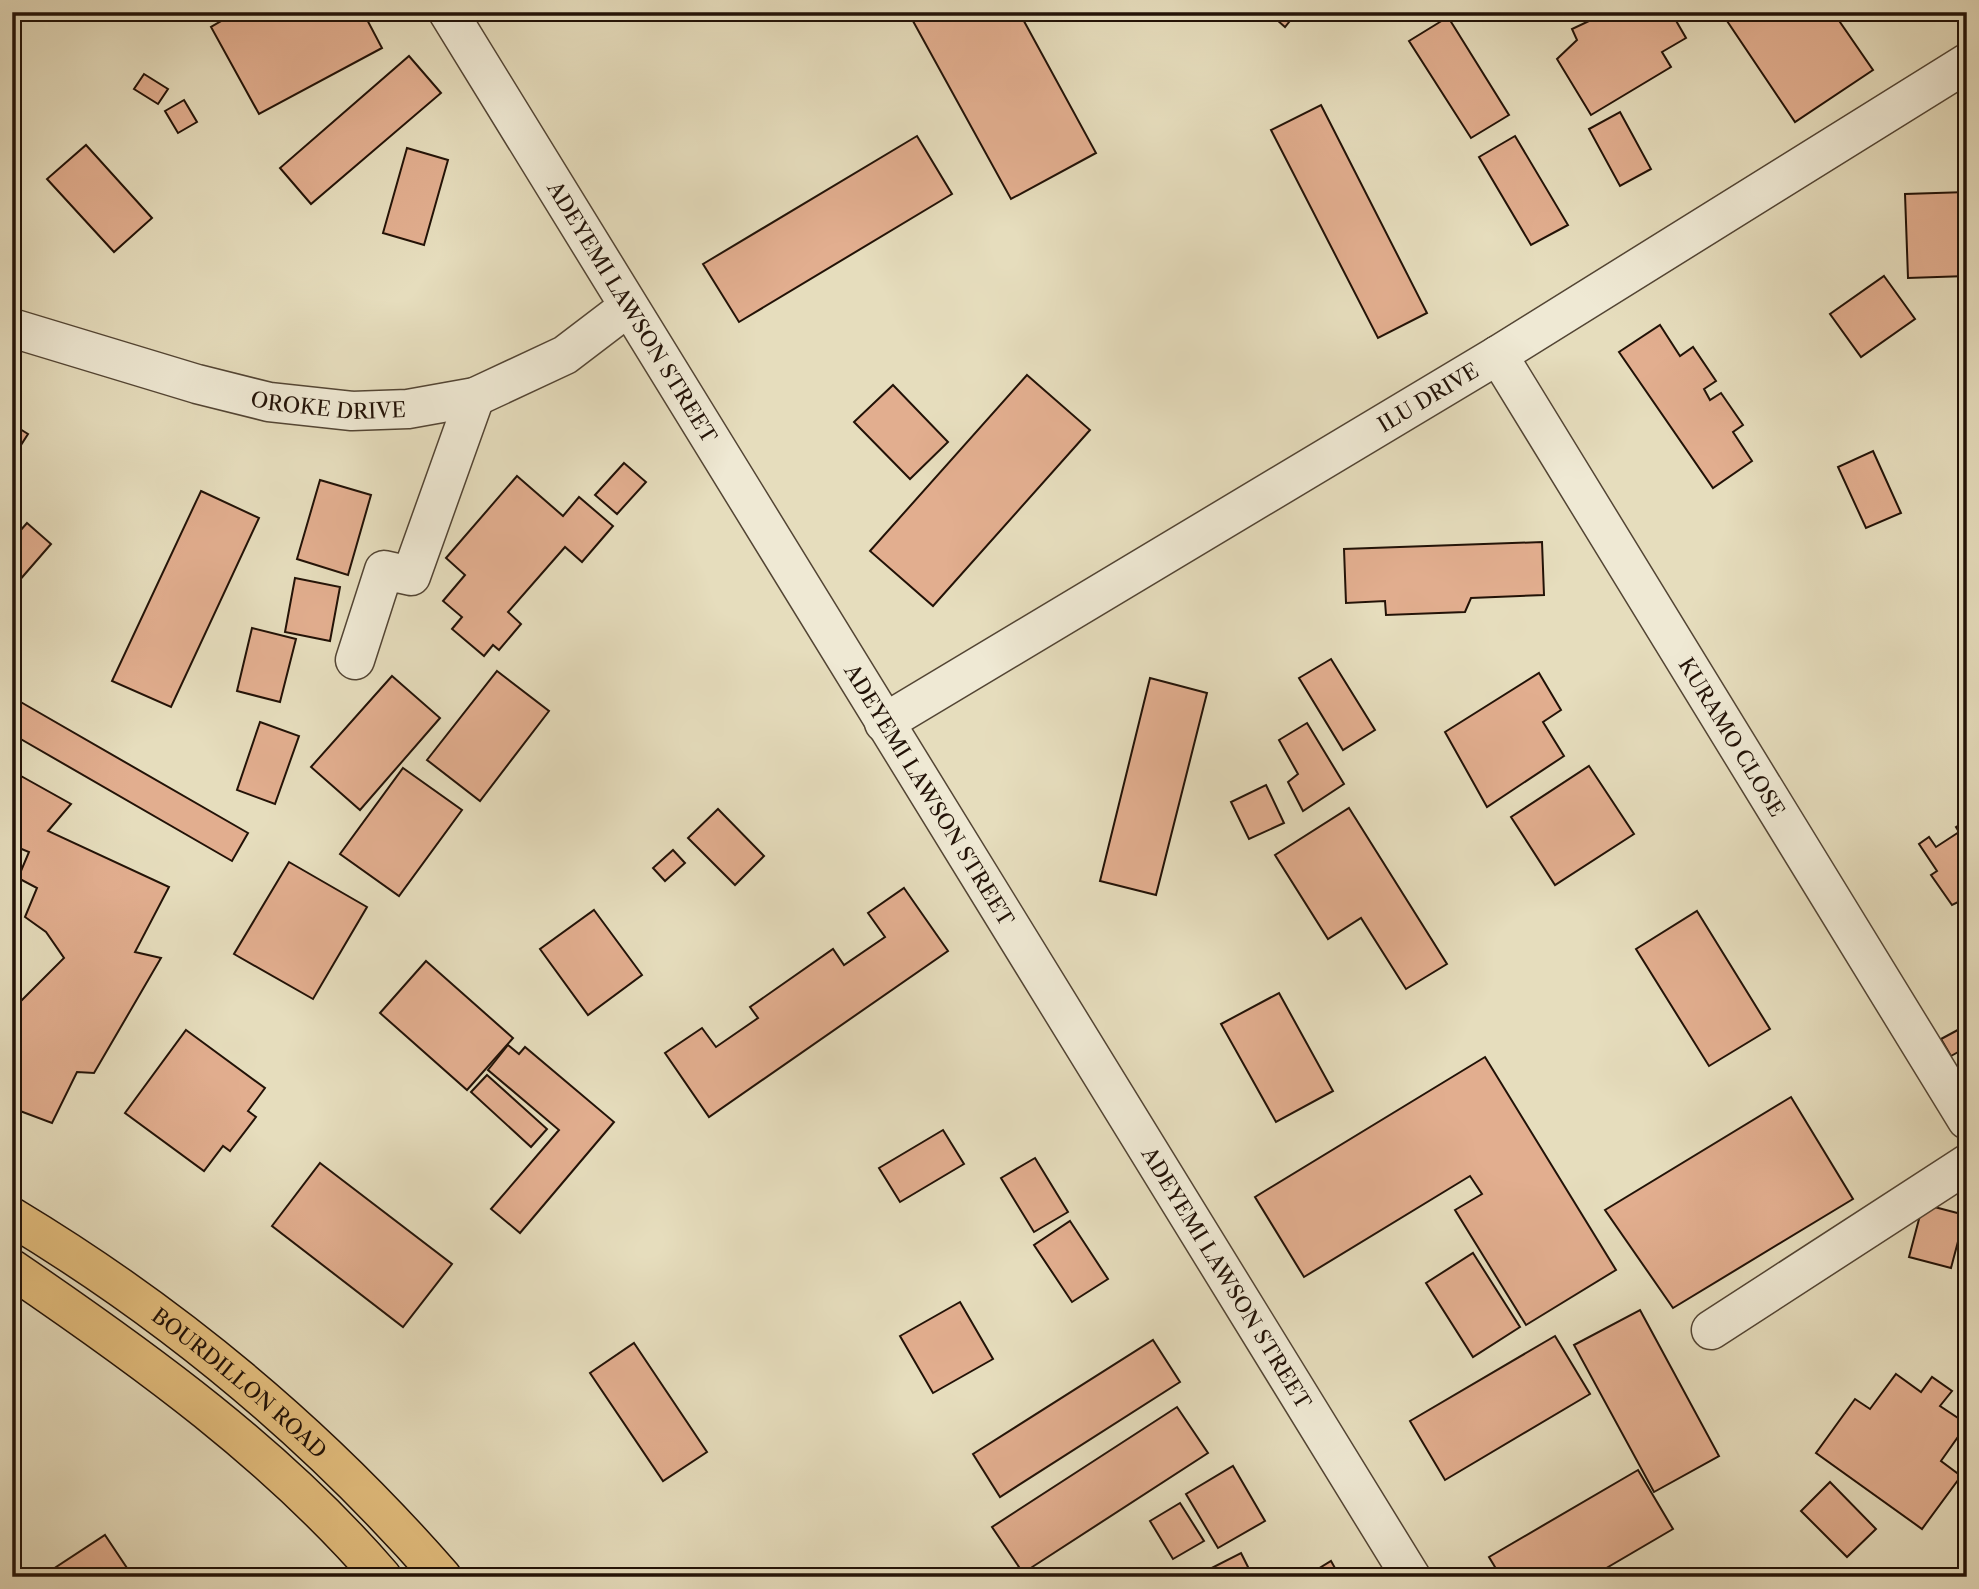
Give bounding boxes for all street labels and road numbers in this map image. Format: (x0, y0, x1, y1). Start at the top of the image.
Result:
street label: ADEYEMI LAWSON STREET (542, 176, 722, 447)
street label: ILU DRIVE (1373, 357, 1483, 437)
street label: OROKE DRIVE (248, 385, 406, 424)
street label: KURAMO CLOSE (1674, 653, 1790, 821)
street label: ADEYEMI LAWSON STREET (839, 659, 1020, 930)
street label: ADEYEMI LAWSON STREET (1136, 1141, 1317, 1413)
street label: BOURDILLON ROAD (147, 1302, 332, 1463)

